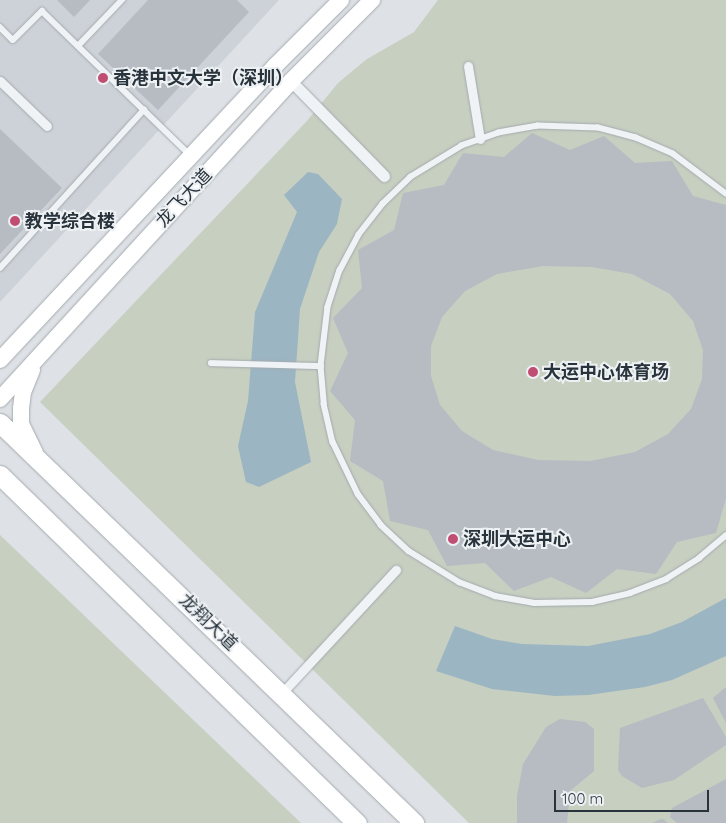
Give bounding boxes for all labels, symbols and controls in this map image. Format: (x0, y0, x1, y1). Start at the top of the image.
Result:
place label: 香港中文大学（深圳） (113, 67, 293, 89)
marker: 香港中文大学（深圳） (97, 72, 109, 84)
street label: 龙飞大道 (152, 164, 216, 232)
place label: 教学综合楼 (25, 210, 115, 232)
marker: 教学综合楼 (9, 215, 21, 227)
place label: 大运中心体育场 (543, 361, 669, 383)
marker: 大运中心体育场 (527, 366, 539, 378)
place label: 深圳大运中心 (463, 528, 571, 550)
marker: 深圳大运中心 (447, 533, 459, 545)
street label: 龙翔大道 (175, 589, 241, 655)
scale bar (556, 780, 711, 812)
text: 100 m (562, 789, 603, 808)

